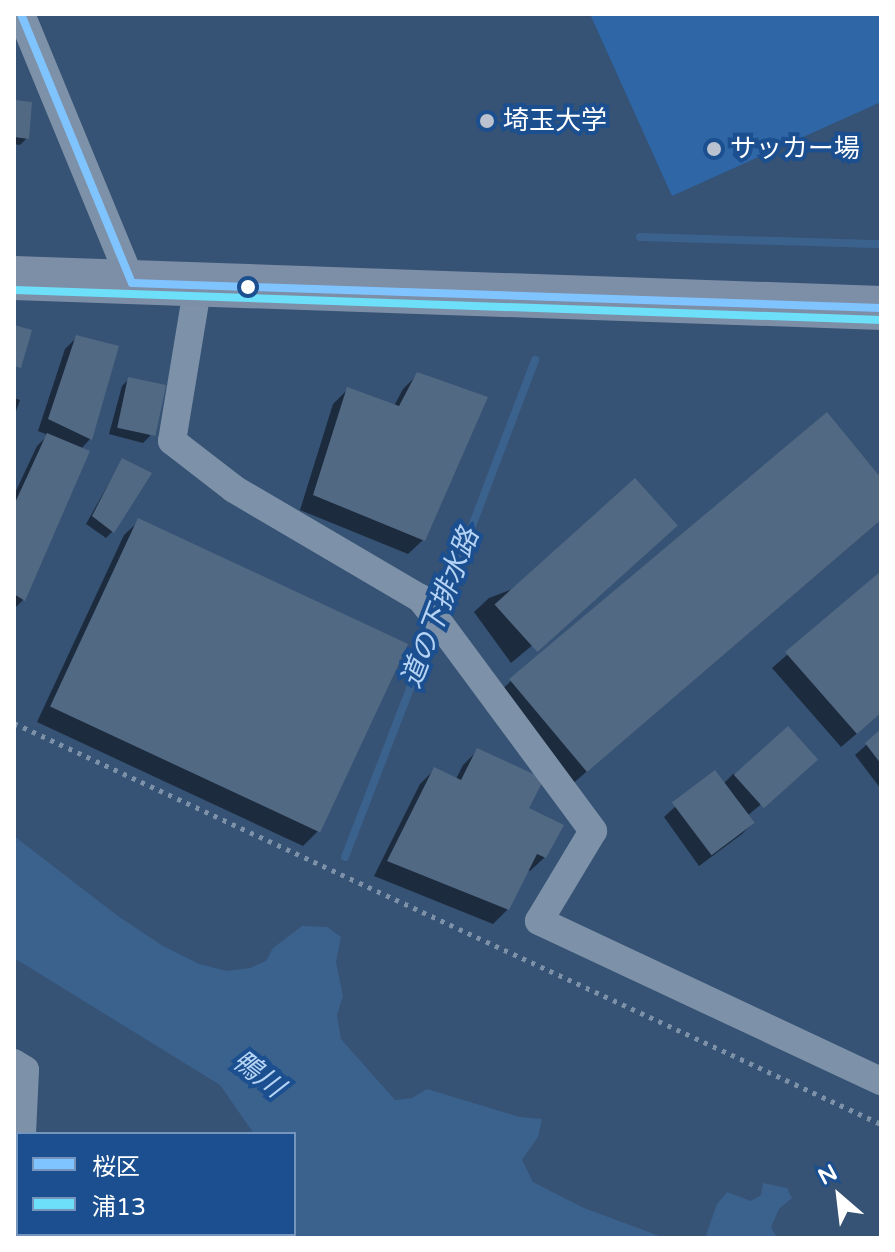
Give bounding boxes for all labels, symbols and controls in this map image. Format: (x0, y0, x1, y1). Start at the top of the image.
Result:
place label: 埼玉大学 (503, 105, 607, 137)
marker: 埼玉大学 (478, 112, 496, 130)
place label: サッカー場 (730, 133, 860, 165)
marker: サッカー場 (705, 140, 723, 158)
unlabelled marker (240, 279, 256, 295)
water label: 道の下排水路 (394, 524, 486, 692)
water label: 鴨川 (226, 1044, 290, 1104)
legend (16, 1132, 296, 1236)
text: 桜区 (92, 1153, 140, 1182)
north arrow (799, 1156, 879, 1236)
text: N (814, 1159, 842, 1190)
text: 浦13 (92, 1193, 146, 1222)

